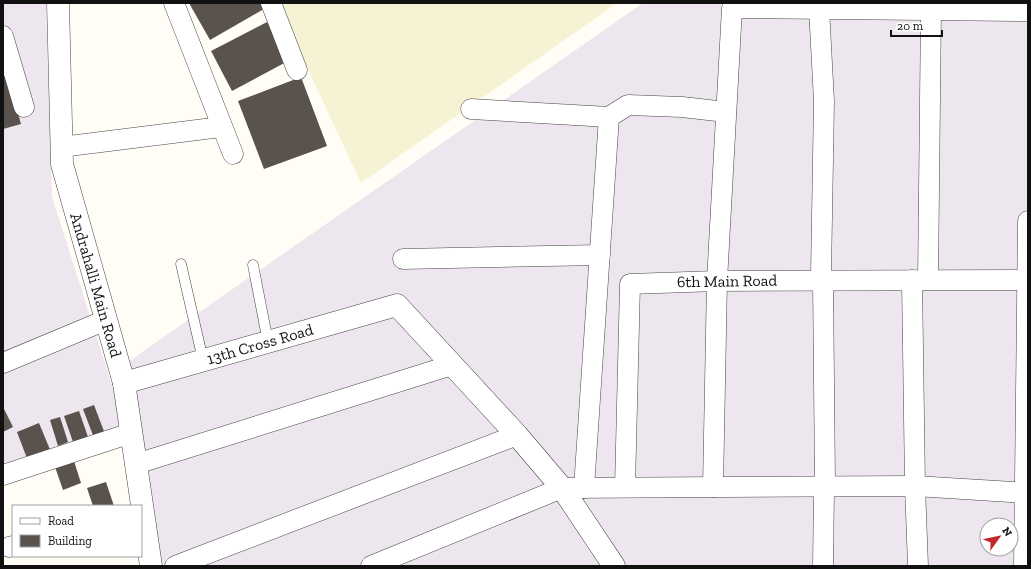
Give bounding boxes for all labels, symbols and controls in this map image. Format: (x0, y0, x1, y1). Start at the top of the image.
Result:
scale bar (891, 12, 942, 38)
text: 20 m (897, 19, 924, 33)
street label: Andrahalli Main Road (66, 211, 126, 360)
street label: 6th Main Road (677, 271, 777, 291)
street label: 13th Cross Road (205, 320, 316, 368)
legend (12, 505, 142, 557)
text: Road (48, 514, 74, 528)
north arrow (979, 517, 1019, 557)
text: N (999, 525, 1015, 539)
text: Building (48, 534, 92, 548)

